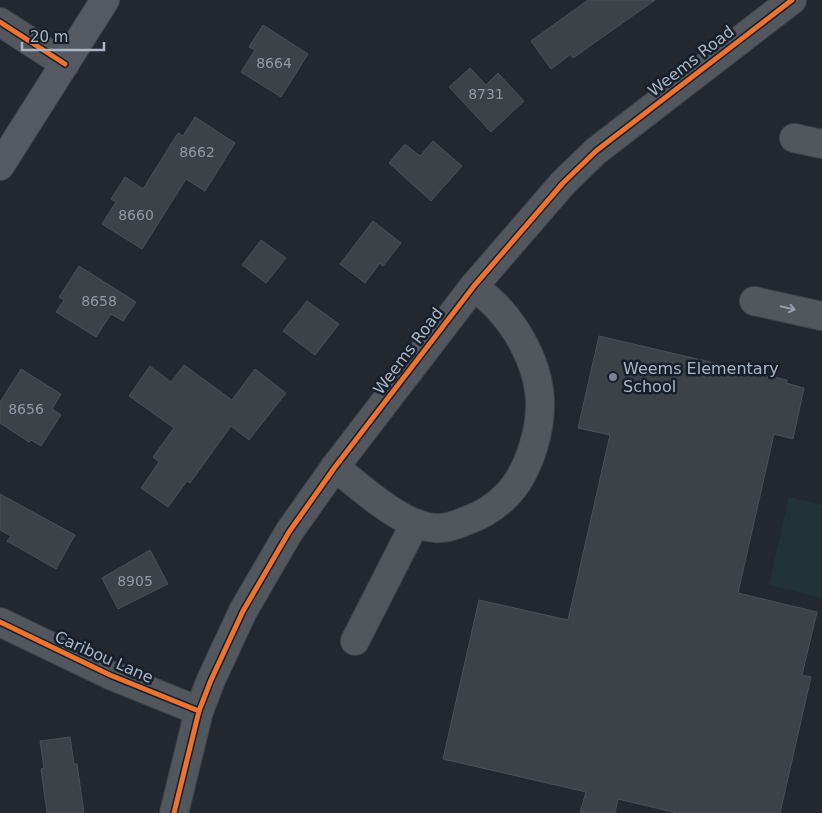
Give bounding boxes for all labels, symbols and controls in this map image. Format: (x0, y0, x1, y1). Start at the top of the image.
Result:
scale bar (22, 20, 105, 52)
street label: Weems Road (644, 22, 738, 100)
text: 20 m (30, 28, 68, 46)
house number: 8664 (256, 55, 292, 71)
house number: 8731 (468, 86, 504, 102)
house number: 8662 (179, 144, 215, 160)
house number: 8660 (118, 207, 154, 223)
house number: 8658 (81, 293, 117, 309)
street label: Weems Road (369, 304, 447, 398)
one-way arrow (780, 304, 796, 313)
place label: Weems Elementary School (623, 359, 779, 396)
marker: Weems Elementary School (607, 371, 619, 383)
house number: 8656 (8, 401, 44, 417)
house number: 8905 (117, 573, 153, 589)
street label: Caribou Lane (52, 627, 156, 687)

